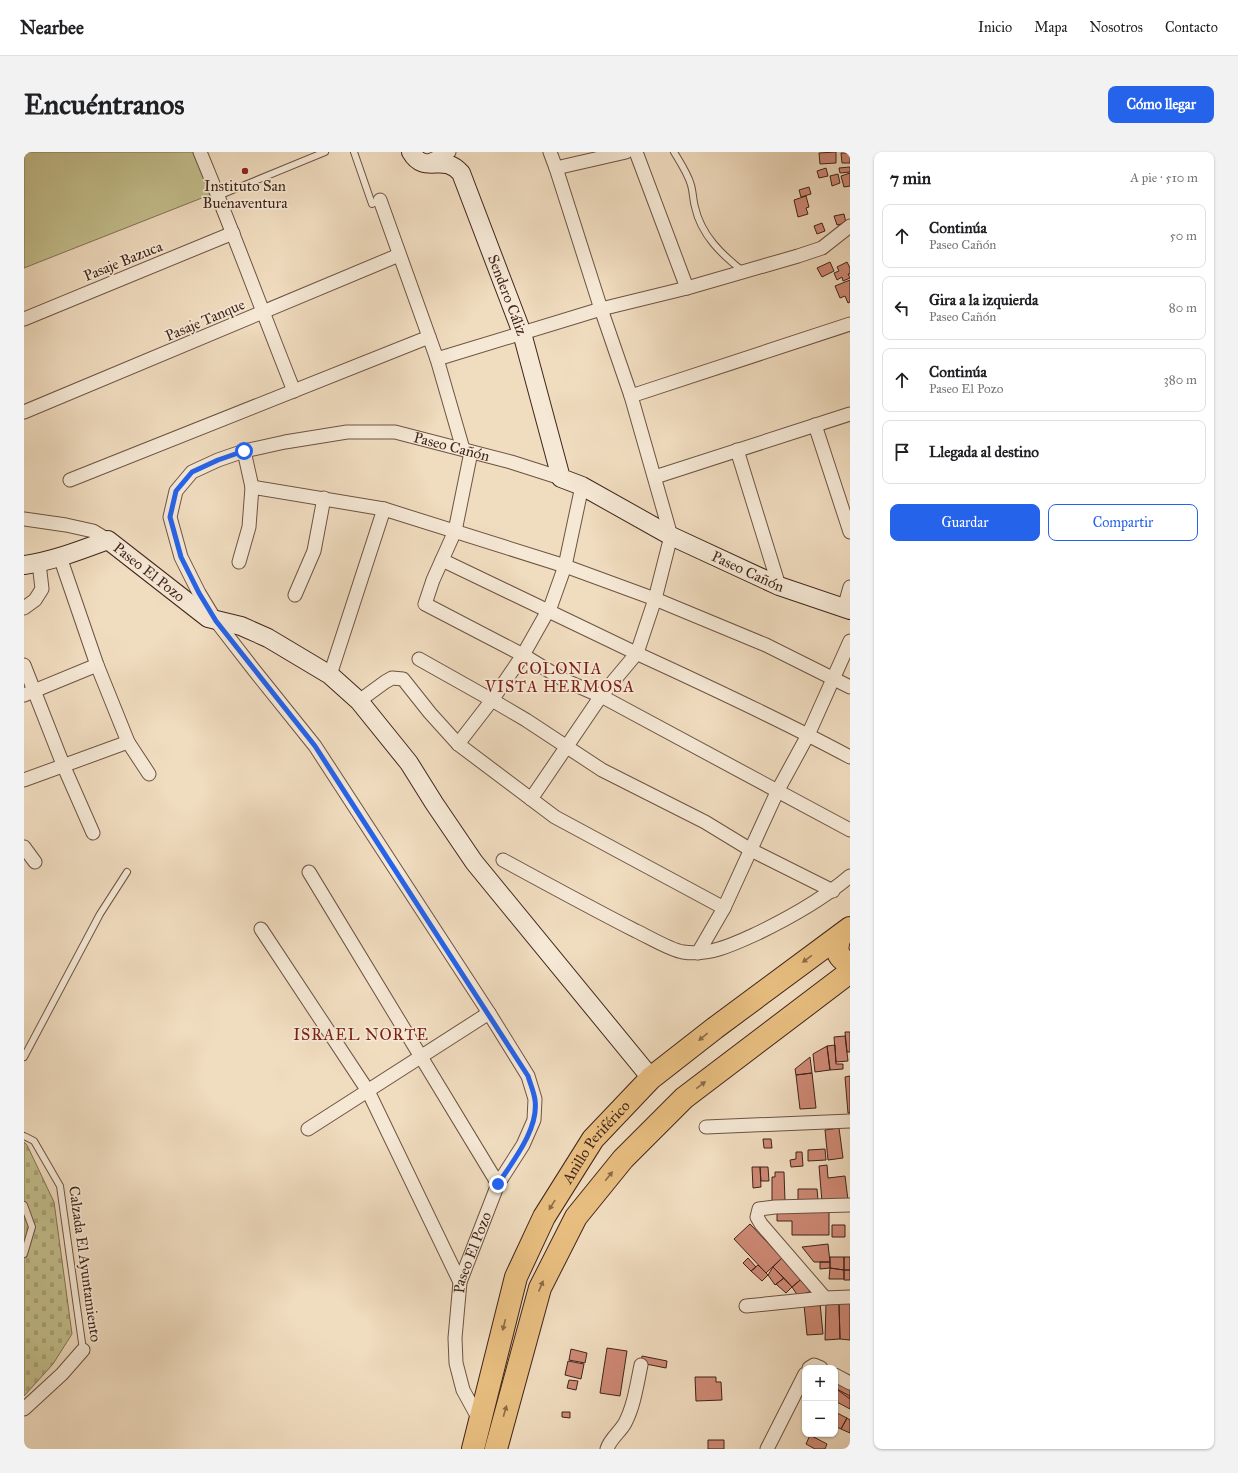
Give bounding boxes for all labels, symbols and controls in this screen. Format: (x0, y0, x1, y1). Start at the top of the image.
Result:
text: Nearbee (20, 16, 84, 39)
text: Inicio (978, 19, 1012, 36)
text: Mapa (1034, 19, 1067, 36)
text: Nosotros (1089, 19, 1143, 36)
text: Contacto (1165, 19, 1218, 36)
button: Cómo llegar (1108, 86, 1214, 123)
text: Encuéntranos (24, 87, 185, 122)
marker: Instituto San Buenaventura (240, 166, 250, 176)
text: 7 min (890, 168, 931, 189)
text: A pie · 510 m (1130, 170, 1198, 186)
place label: Instituto San Buenaventura (202, 177, 288, 212)
text: Continúa (929, 219, 987, 237)
icon: ahead (891, 225, 913, 247)
text: 50 m (1170, 228, 1197, 244)
street label: Pasaje Bazuca (81, 237, 166, 285)
text: Paseo Cañón (929, 237, 996, 253)
street label: Sendero Cáliz (484, 252, 531, 338)
text: Gira a la izquierda (929, 291, 1038, 309)
street label: Pasaje Tanque (162, 295, 248, 346)
icon: left (891, 297, 913, 319)
text: 80 m (1169, 300, 1197, 316)
text: Paseo Cañón (929, 309, 996, 325)
text: Continúa (929, 363, 987, 381)
icon: ahead (891, 369, 913, 391)
text: 380 m (1164, 372, 1197, 388)
text: Paseo El Pozo (929, 381, 1003, 397)
street label: Paseo Cañón (412, 428, 492, 465)
icon: arrive (891, 441, 913, 463)
route start (235, 442, 253, 460)
text: Llegada al destino (929, 443, 1039, 461)
button: Guardar (890, 504, 1040, 541)
button: Compartir (1048, 504, 1198, 541)
street label: Paseo El Pozo (110, 539, 189, 606)
street label: Paseo Cañón (709, 547, 786, 596)
district label: COLONIA VISTA HERMOSA (484, 659, 635, 696)
one-way arrow (802, 955, 813, 964)
district label: ISRAEL NORTE (293, 1025, 429, 1044)
one-way arrow (698, 1033, 708, 1041)
one-way arrow (696, 1081, 707, 1089)
street label: Anillo Periférico (558, 1097, 634, 1188)
one-way arrow (605, 1171, 613, 1182)
route end (489, 1175, 507, 1193)
street label: Calzada El Ayuntamiento (65, 1185, 105, 1343)
one-way arrow (548, 1199, 555, 1211)
street label: Paseo El Pozo (450, 1209, 495, 1294)
one-way arrow (538, 1281, 544, 1292)
one-way arrow (501, 1319, 507, 1331)
map controls (802, 1365, 838, 1437)
button: + (802, 1365, 838, 1401)
button: − (802, 1401, 838, 1437)
one-way arrow (503, 1405, 509, 1417)

